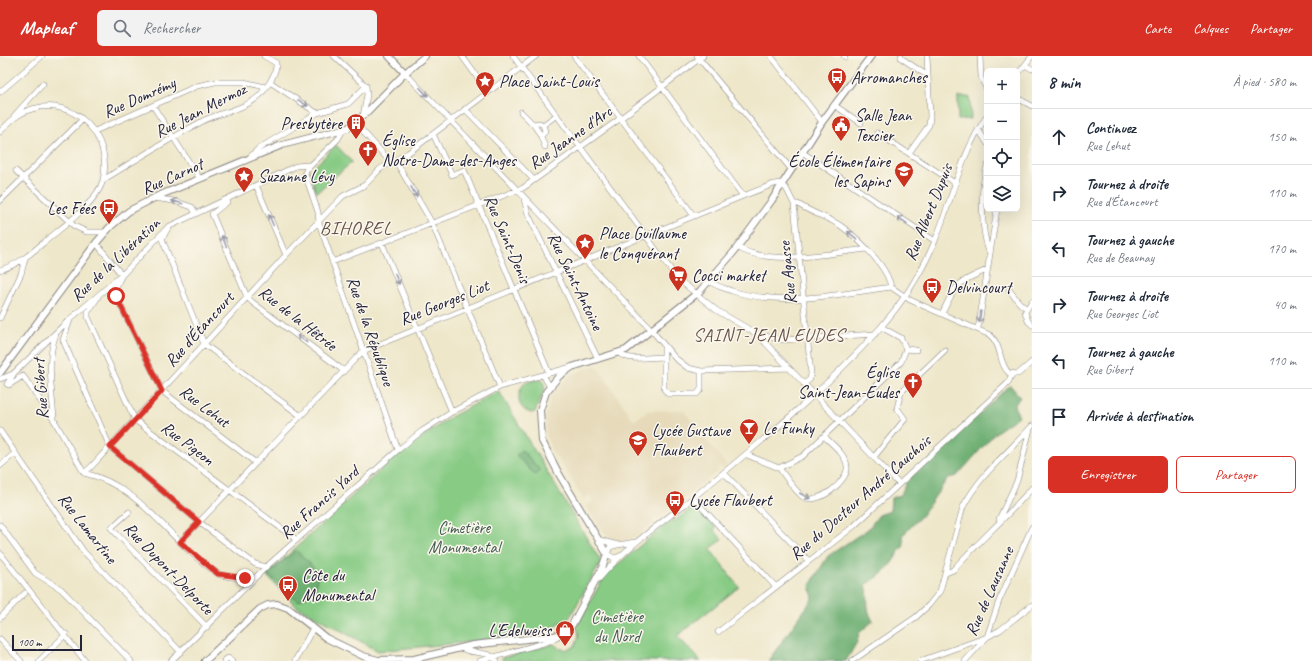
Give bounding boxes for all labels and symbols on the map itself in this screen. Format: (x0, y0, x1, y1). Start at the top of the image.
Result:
bus stop icon: Arromanches (826, 66, 848, 94)
place label: Arromanches (851, 67, 929, 88)
place icon: Place Saint-Louis (474, 70, 496, 98)
place label: Place Saint-Louis (499, 71, 601, 92)
street label: Rue Domrémy (100, 72, 180, 123)
street label: Rue Jean Mermoz (151, 78, 251, 142)
one-way arrow (419, 87, 428, 98)
one-way arrow (297, 100, 309, 108)
street label: Rue Jeanne d'Arc (525, 100, 617, 174)
place label: Salle Jean Texcier (855, 105, 913, 146)
building icon: Presbytère (345, 112, 367, 140)
place label: Presbytère (281, 113, 343, 134)
public building icon: Salle Jean Texcier (830, 114, 852, 142)
place label: Église Notre-Dame-des-Anges (382, 129, 518, 171)
church icon: Église Notre-Dame-des-Anges (357, 139, 379, 167)
place label: École Élémentaire les Sapins (788, 150, 891, 192)
street label: Rue Carnot (138, 153, 208, 199)
street label: Rue Albert Dupuis (900, 159, 958, 264)
school or university icon: École Élémentaire les Sapins (893, 160, 915, 188)
place icon: Suzanne Lévy (233, 165, 255, 193)
place label: Suzanne Lévy (258, 166, 335, 187)
one-way arrow (410, 186, 418, 198)
street label: Rue Saint-Denis (480, 192, 536, 288)
bus stop icon: Les Fées (98, 197, 120, 225)
place label: Les Fées (48, 198, 97, 219)
one-way arrow (171, 198, 184, 205)
street label: Rue de la Libération (66, 212, 165, 306)
one-way arrow (266, 215, 274, 227)
district label: BIHOREL (320, 216, 392, 240)
one-way arrow (897, 216, 908, 224)
place label: Place Guillaume le Conquérant (599, 223, 687, 264)
street label: Rue Saint-Antoine (543, 229, 609, 335)
one-way arrow (846, 230, 857, 239)
place icon: Place Guillaume le Conquérant (574, 232, 596, 260)
one-way arrow (220, 235, 227, 247)
street label: Rue Agasse (774, 239, 801, 305)
supermarket icon: Cocci market (667, 264, 689, 292)
place label: Cocci market (692, 265, 768, 286)
one-way arrow (393, 273, 401, 285)
street label: Rue de la République (342, 274, 400, 390)
street label: Rue Georges Liot (397, 274, 494, 330)
bus stop icon: Delvincourt (921, 276, 943, 304)
place label: Delvincourt (946, 277, 1013, 298)
street label: Rue de la Hêtrée (255, 281, 342, 356)
street label: Rue d'Étancourt (160, 285, 240, 371)
route start (107, 287, 125, 305)
one-way arrow (976, 310, 984, 323)
district label: SAINT-JEAN EUDES (693, 324, 847, 346)
one-way arrow (296, 335, 307, 343)
street label: Rue Gibert (28, 356, 53, 420)
place label: Église Saint-Jean-Eudes (798, 361, 900, 403)
church icon: Église Saint-Jean-Eudes (902, 371, 924, 399)
street label: Rue Lehut (176, 381, 236, 433)
street label: Rue Pigeon (157, 417, 219, 470)
bar icon: Le Funky (738, 417, 760, 445)
place label: Le Funky (763, 418, 815, 439)
place label: Lycée Gustave Flaubert (652, 420, 731, 461)
school or university icon: Lycée Gustave Flaubert (627, 429, 649, 457)
street label: Rue du Docteur André Cauchois (785, 429, 937, 564)
street label: Rue Francis Yard (275, 460, 365, 543)
street label: Rue Lamartine (54, 489, 123, 569)
bus stop icon: Lycée Flaubert (664, 489, 686, 517)
place label: Lycée Flaubert (689, 490, 774, 511)
one-way arrow (799, 493, 811, 500)
park label: Cimetière Monumental (428, 517, 503, 558)
street label: Rue Dupont-Delporte (119, 518, 219, 620)
street label: Rue de Lausanne (960, 542, 1019, 639)
place label: Côte du Monumental (302, 565, 377, 606)
route end (236, 569, 254, 587)
bus stop icon: Côte du Monumental (277, 574, 299, 602)
park label: Cimetière du Nord (591, 606, 645, 647)
shop icon: L'Edelweiss (554, 619, 576, 647)
place label: L'Edelweiss (489, 620, 552, 641)
scale bar (12, 633, 82, 652)

